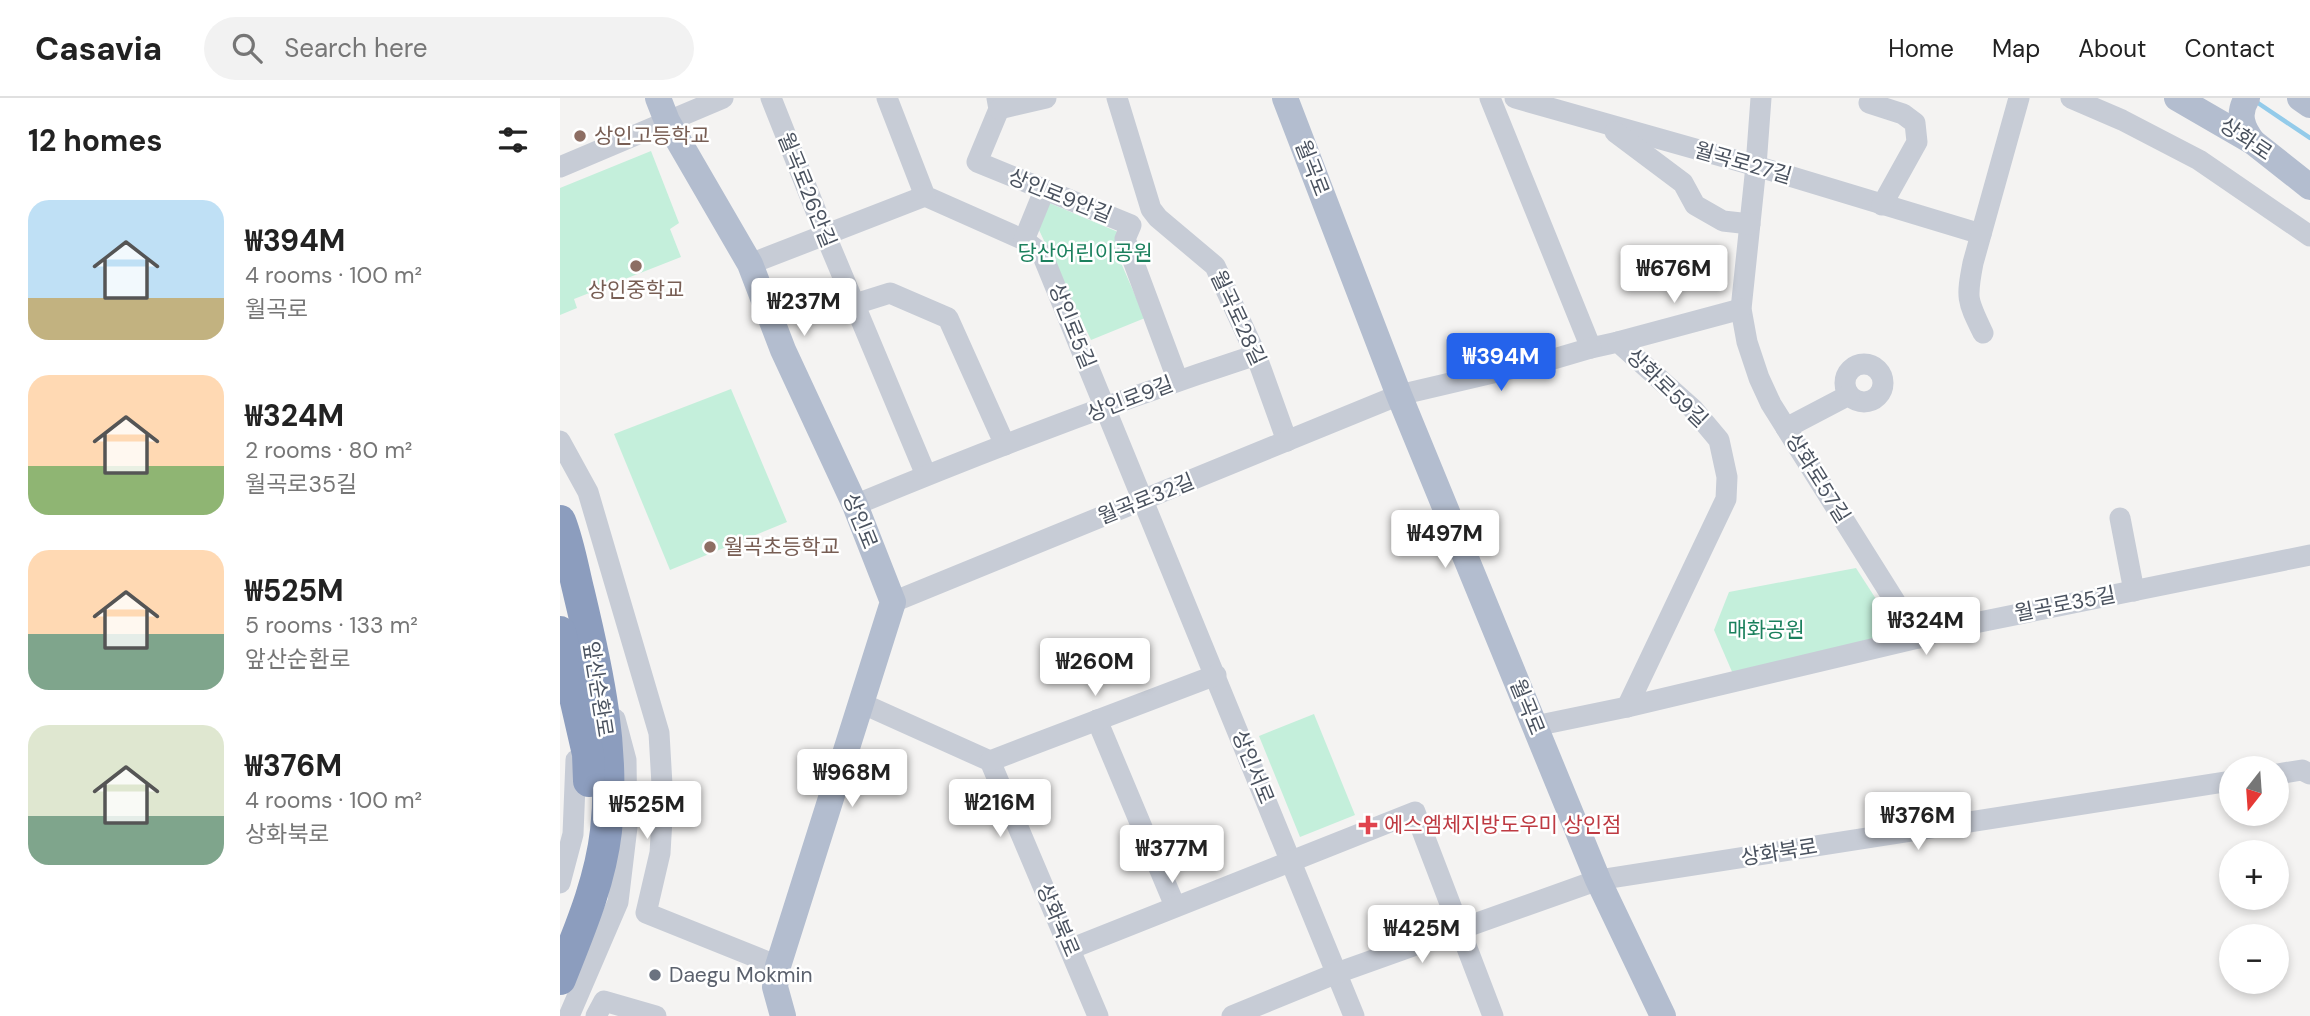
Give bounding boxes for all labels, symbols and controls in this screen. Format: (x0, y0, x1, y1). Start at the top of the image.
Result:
search box (204, 17, 694, 80)
text: Casavia (35, 27, 162, 70)
icon: search (228, 29, 266, 67)
text: Search here (284, 31, 428, 65)
text: Home (1888, 33, 1954, 64)
text: Map (1992, 33, 2040, 64)
text: About (2078, 33, 2147, 64)
text: Contact (2185, 33, 2275, 64)
street label: 상화로 (2214, 111, 2278, 167)
text: 12 homes (28, 121, 162, 160)
icon: filters (494, 121, 532, 159)
place label: 상인고등학교 (594, 122, 710, 150)
marker: 상인고등학교 (572, 128, 588, 144)
street label: 월곡로26안길 (771, 128, 843, 252)
street label: 월곡로 (1289, 136, 1335, 200)
street label: 월곡로27길 (1691, 136, 1795, 190)
street label: 상인로9안길 (1004, 162, 1116, 230)
text: ₩394M (245, 221, 345, 260)
icon: home (84, 228, 168, 312)
park label: 당산어린이공원 (1017, 239, 1153, 267)
pin: ₩676M (1625, 246, 1723, 305)
text: ₩676M (1637, 253, 1711, 283)
marker: 상인중학교 (628, 258, 644, 274)
text: 4 rooms · 100 m² (245, 260, 422, 290)
street label: 월곡로28길 (1204, 266, 1272, 370)
place label: 상인중학교 (588, 276, 684, 304)
pin: ₩237M (755, 278, 853, 338)
street label: 상인로5길 (1042, 279, 1102, 373)
text: ₩237M (767, 286, 841, 316)
text: 월곡로 (245, 294, 308, 324)
pin: ₩394M (1452, 334, 1550, 393)
text: ₩394M (1463, 341, 1539, 371)
street label: 상화로59길 (1620, 342, 1714, 434)
street label: 상인로9길 (1083, 370, 1177, 428)
text: ₩324M (245, 396, 344, 435)
icon: home (84, 403, 168, 487)
street label: 상화로57길 (1779, 428, 1857, 528)
text: 2 rooms · 80 m² (245, 435, 412, 465)
street label: 월곡로32길 (1094, 467, 1198, 531)
text: 월곡로35길 (245, 469, 357, 499)
street label: 상인로 (836, 489, 884, 553)
pin: ₩497M (1396, 510, 1494, 570)
text: ₩497M (1407, 518, 1483, 548)
place label: 월곡초등학교 (724, 533, 840, 561)
marker: 월곡초등학교 (702, 539, 718, 555)
text: ₩525M (245, 571, 344, 610)
icon: home (84, 578, 168, 662)
street label: 월곡로35길 (2012, 580, 2118, 628)
pin: ₩324M (1877, 598, 1975, 657)
text: ₩324M (1888, 605, 1964, 635)
text: 5 rooms · 133 m² (245, 610, 418, 640)
park label: 매화공원 (1727, 616, 1805, 644)
pin: ₩260M (1046, 638, 1144, 698)
street label: 앞산순환로 (577, 639, 619, 739)
text: 앞산순환로 (245, 644, 351, 674)
text: ₩260M (1056, 646, 1134, 676)
street label: 월곡로 (1503, 675, 1551, 739)
street label: 상인서로 (1226, 726, 1280, 808)
text: ₩376M (245, 746, 342, 785)
pin: ₩968M (803, 750, 901, 809)
icon: home (84, 753, 168, 837)
north arrow (2219, 756, 2289, 826)
map controls (2219, 756, 2289, 994)
text: ₩968M (813, 757, 891, 787)
pin: ₩216M (951, 780, 1049, 839)
pin: ₩525M (598, 782, 696, 841)
text: 4 rooms · 100 m² (245, 785, 422, 815)
text: ₩216M (965, 787, 1035, 817)
text: ₩525M (609, 789, 685, 819)
pin: ₩376M (1869, 792, 1967, 852)
text: ₩376M (1881, 800, 1955, 830)
place label: 에스엠체지방도우미 상인점 (1384, 811, 1621, 839)
marker: 에스엠체지방도우미 상인점 (1358, 815, 1378, 835)
text: 상화북로 (245, 819, 330, 849)
pin: ₩377M (1123, 826, 1221, 885)
street label: 상화북로 (1739, 832, 1819, 872)
text: ₩377M (1136, 833, 1208, 863)
button: + (2219, 840, 2289, 910)
street label: 상화북로 (1030, 879, 1086, 961)
pin: ₩425M (1373, 906, 1471, 965)
text: ₩425M (1384, 913, 1460, 943)
button: − (2219, 924, 2289, 994)
place label: Daegu Mokmin (669, 961, 813, 989)
marker: Daegu Mokmin (647, 967, 663, 983)

